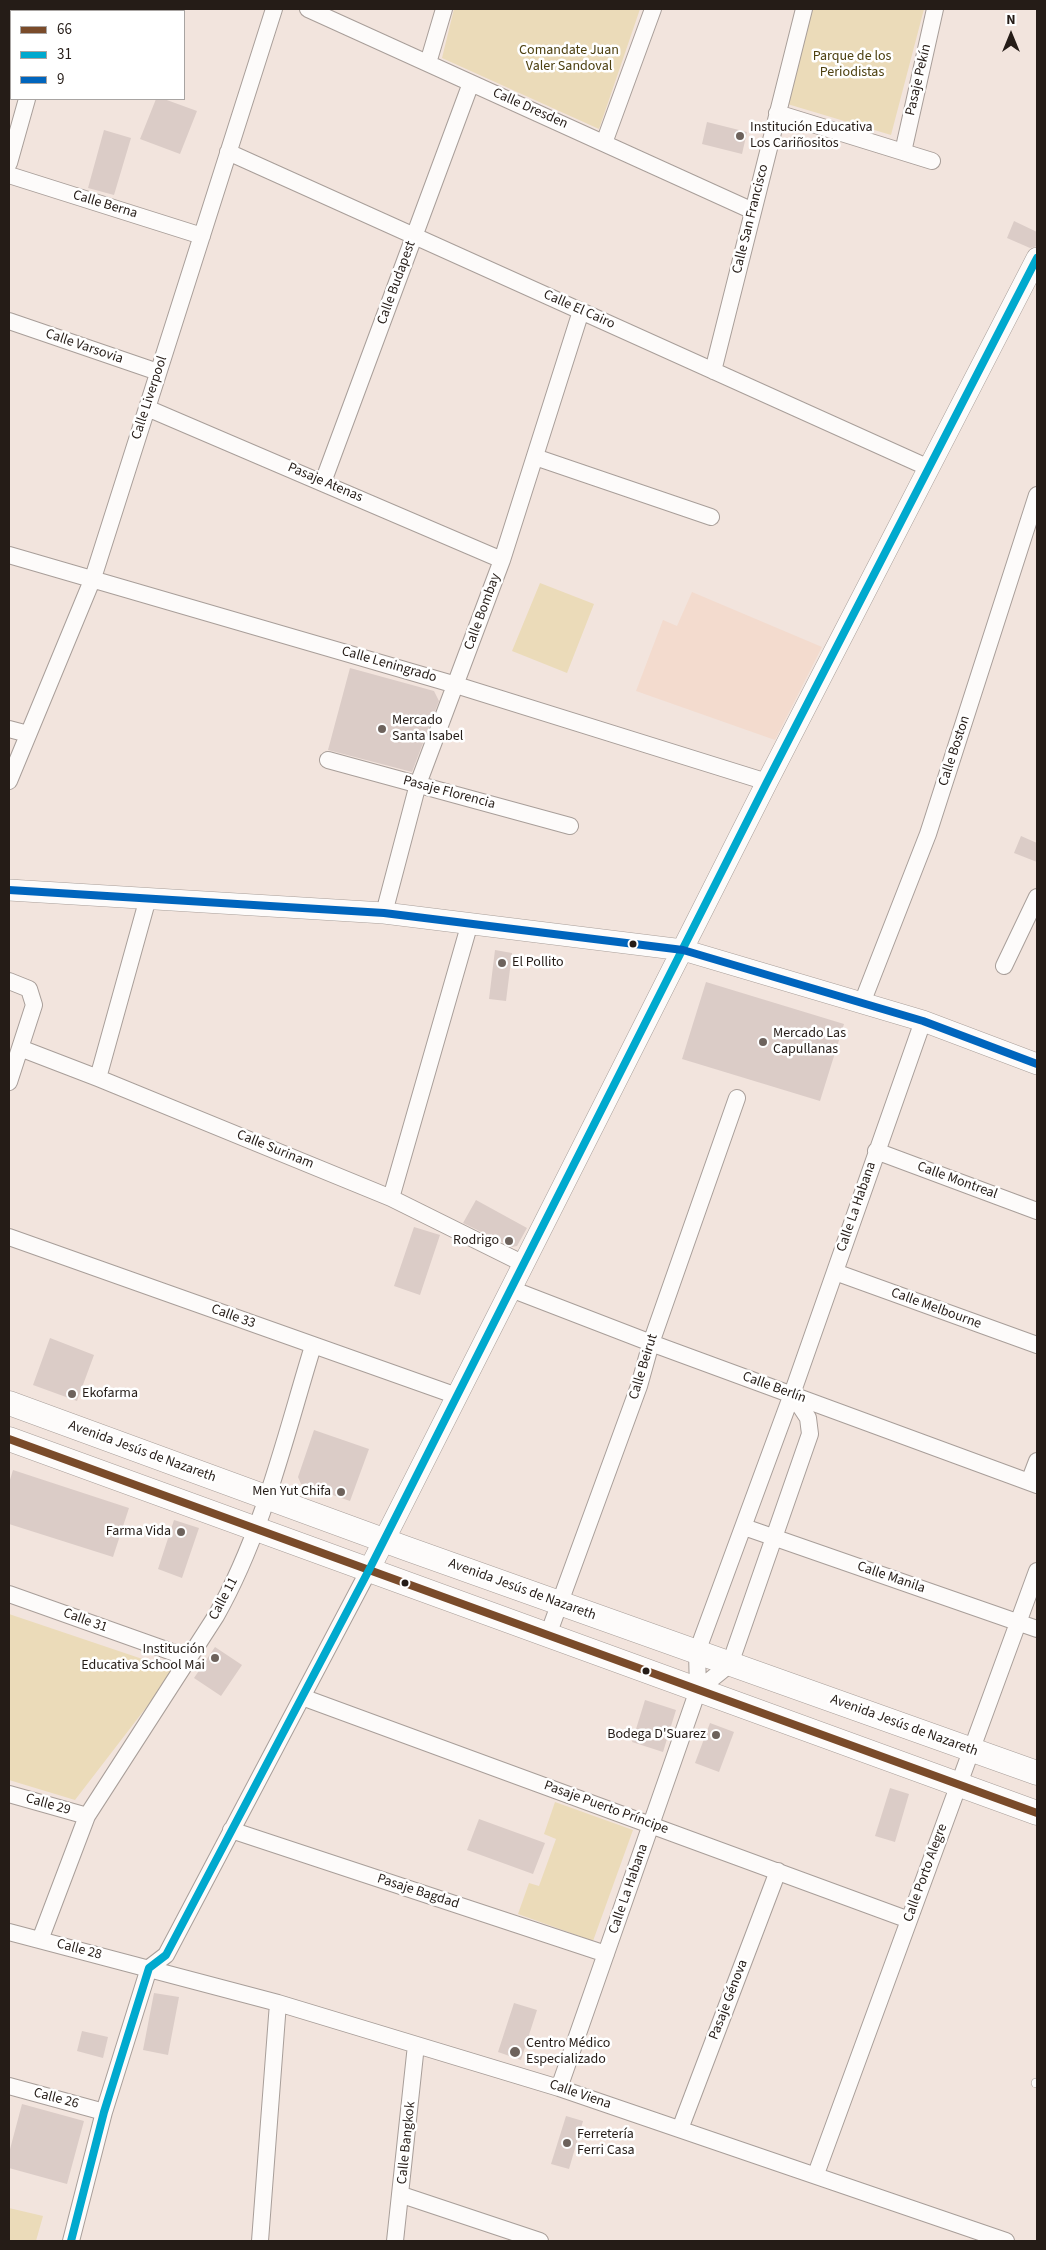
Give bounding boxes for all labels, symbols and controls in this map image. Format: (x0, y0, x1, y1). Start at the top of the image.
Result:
legend (10, 10, 185, 100)
north arrow (986, 10, 1036, 60)
text: N (1006, 10, 1016, 30)
text: 66 (57, 19, 72, 40)
park label: Comandate Juan Valer Sandoval (519, 43, 619, 75)
street label: Pasaje Pekín (903, 43, 935, 117)
text: 31 (57, 44, 72, 65)
park label: Parque de los Periodistas (813, 49, 891, 82)
text: 9 (57, 69, 64, 90)
street label: Calle Dresden (490, 85, 570, 133)
place label: Institución Educativa Los Cariñositos (750, 120, 873, 152)
marker: Institución Educativa Los Cariñositos (734, 130, 746, 142)
street label: Calle San Francisco (729, 163, 773, 275)
street label: Calle Berna (71, 187, 139, 223)
street label: Calle Budapest (374, 239, 420, 327)
street label: Calle El Cairo (541, 287, 617, 333)
street label: Calle Varsovia (43, 326, 125, 368)
street label: Calle Liverpool (129, 354, 171, 442)
street label: Pasaje Atenas (285, 460, 365, 506)
street label: Calle Bombay (461, 571, 505, 653)
street label: Calle Leningrado (339, 643, 439, 687)
place label: Mercado Santa Isabel (392, 713, 463, 746)
street label: Calle Boston (936, 714, 974, 788)
marker: Mercado Santa Isabel (376, 723, 388, 735)
street label: Pasaje Florencia (401, 773, 497, 813)
unlabelled marker (628, 939, 638, 949)
place label: El Pollito (512, 955, 564, 971)
marker: El Pollito (496, 957, 508, 969)
place label: Mercado Las Capullanas (773, 1026, 846, 1058)
marker: Mercado Las Capullanas (757, 1036, 769, 1048)
street label: Calle Surinam (234, 1127, 316, 1173)
street label: Calle Montreal (915, 1159, 999, 1203)
street label: Calle La Habana (834, 1160, 880, 1254)
place label: Rodrigo (453, 1233, 499, 1249)
marker: Rodrigo (503, 1235, 515, 1247)
street label: Calle Melbourne (888, 1285, 984, 1333)
street label: Calle 33 (209, 1301, 257, 1333)
street label: Calle Beirut (626, 1332, 662, 1402)
street label: Calle Berlín (740, 1369, 808, 1407)
place label: Ekofarma (82, 1386, 138, 1402)
marker: Ekofarma (66, 1388, 78, 1400)
street label: Avenida Jesús de Nazareth (66, 1417, 218, 1487)
place label: Men Yut Chifa (252, 1484, 331, 1500)
marker: Men Yut Chifa (335, 1486, 347, 1498)
place label: Farma Vida (106, 1524, 171, 1540)
marker: Farma Vida (175, 1526, 187, 1538)
street label: Avenida Jesús de Nazareth (446, 1555, 598, 1625)
street label: Calle Manila (855, 1559, 927, 1597)
street label: Calle 11 (206, 1575, 242, 1623)
unlabelled marker (400, 1578, 410, 1588)
street label: Calle 31 (61, 1605, 109, 1637)
place label: Institución Educativa School Mai (81, 1642, 205, 1674)
marker: Institución Educativa School Mai (209, 1652, 221, 1664)
unlabelled marker (641, 1666, 651, 1676)
street label: Avenida Jesús de Nazareth (828, 1691, 980, 1761)
place label: Bodega D'Suarez (607, 1727, 706, 1743)
marker: Bodega D'Suarez (710, 1729, 722, 1741)
street label: Pasaje Puerto Príncipe (541, 1778, 671, 1838)
street label: Calle 29 (24, 1791, 72, 1819)
street label: Calle Porto Alegre (900, 1821, 952, 1925)
street label: Calle La Habana (606, 1842, 652, 1936)
street label: Pasaje Bagdad (375, 1871, 461, 1913)
street label: Calle 28 (55, 1936, 103, 1964)
street label: Pasaje Génova (706, 1958, 752, 2042)
place label: Centro Médico Especializado (526, 2036, 610, 2068)
marker: Centro Médico Especializado (508, 2045, 522, 2059)
street label: Calle Viena (547, 2077, 613, 2113)
street label: Calle 26 (32, 2085, 80, 2113)
street label: Calle Bangkok (394, 2101, 420, 2185)
place label: Ferretería Ferri Casa (577, 2127, 635, 2160)
marker: Ferretería Ferri Casa (561, 2137, 573, 2149)

